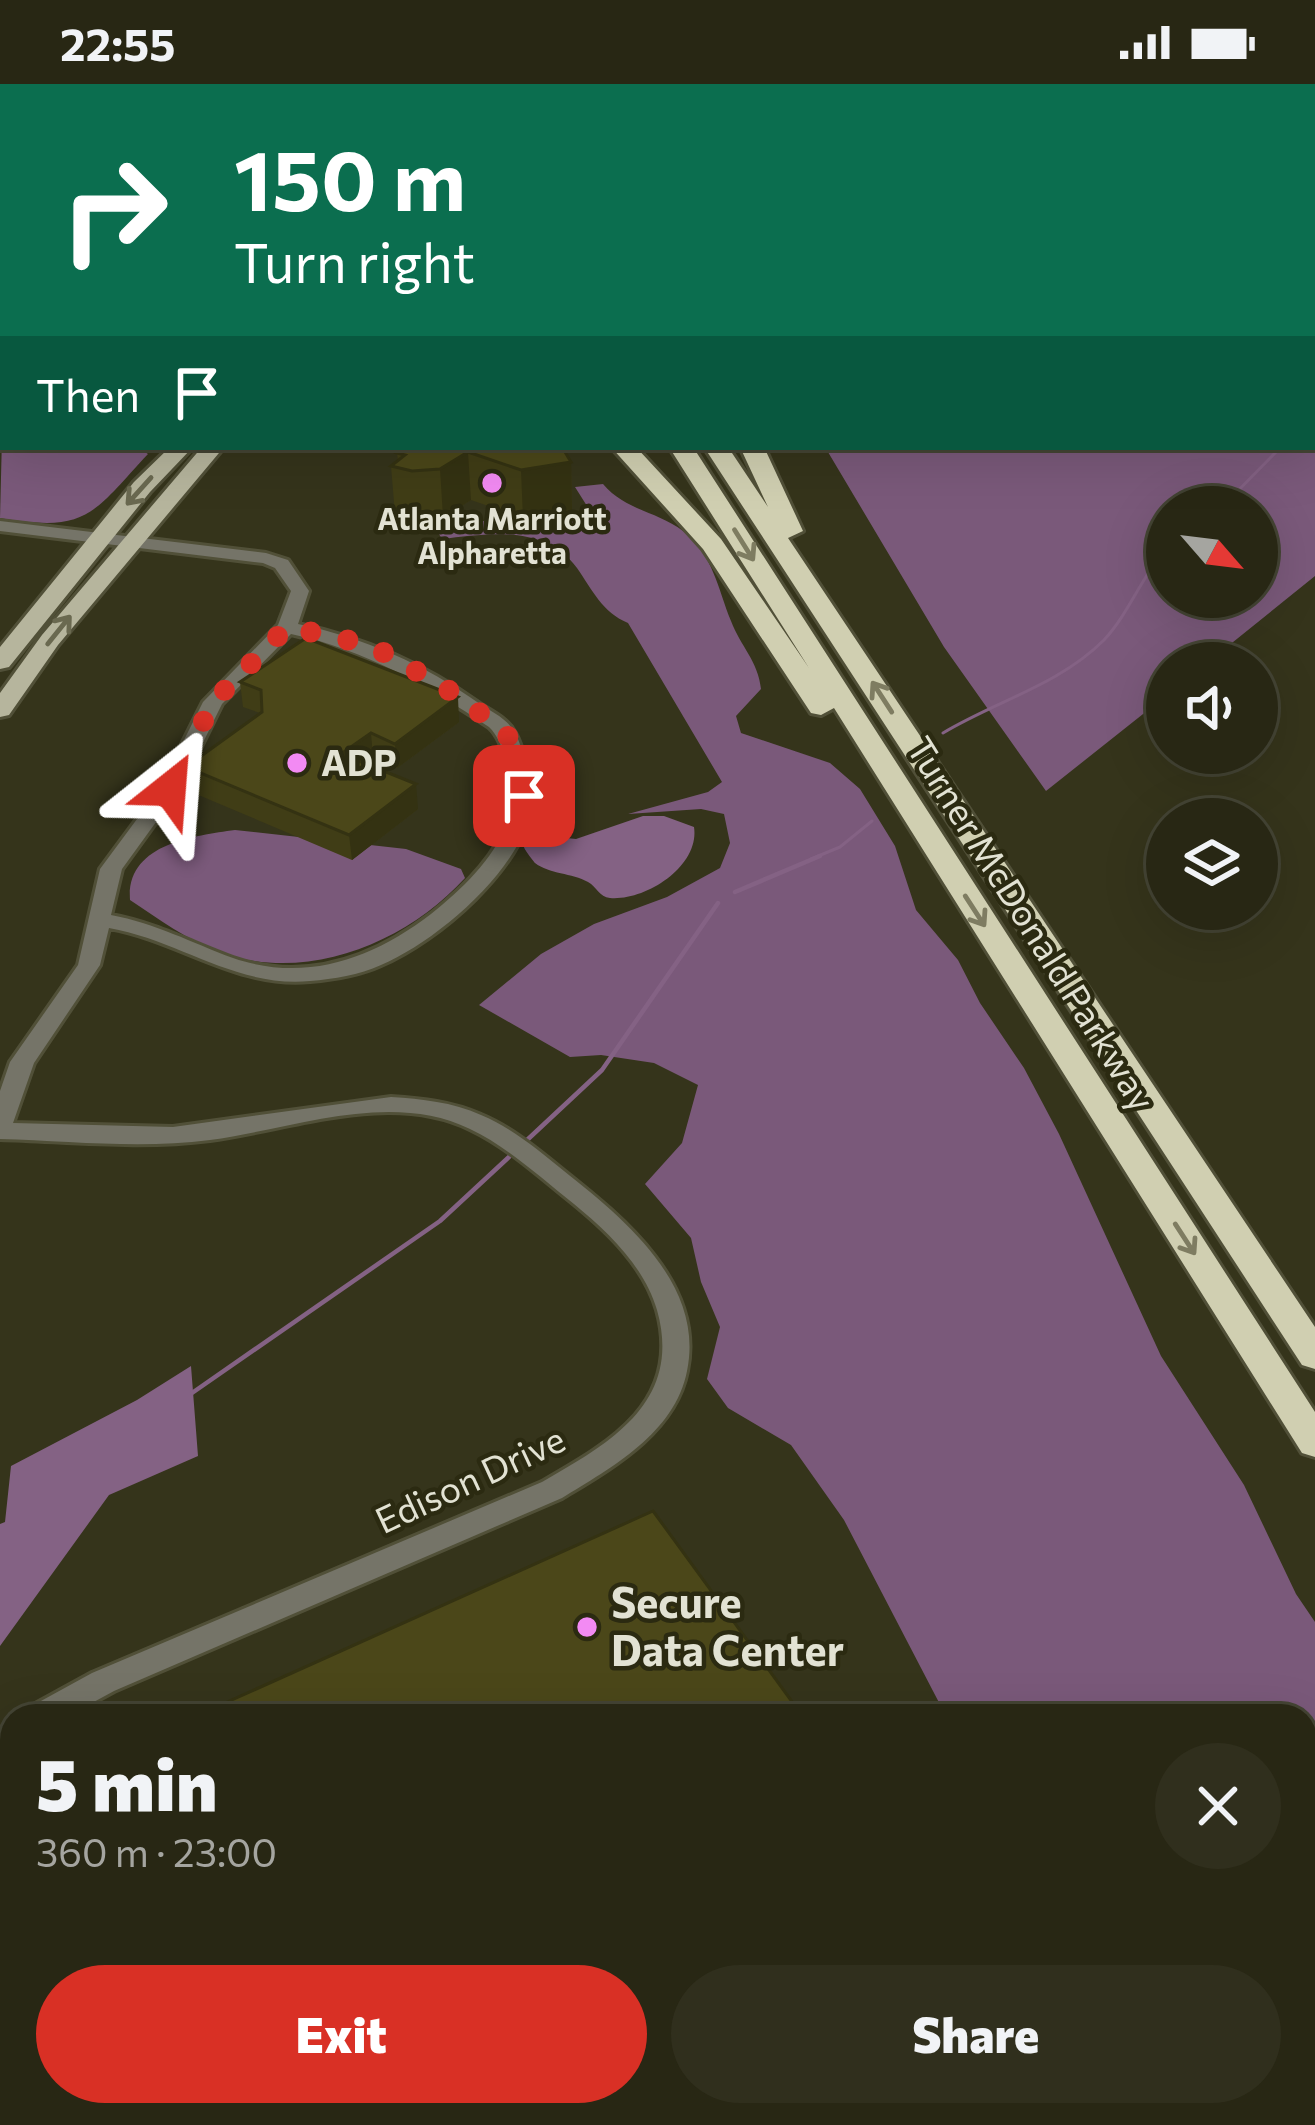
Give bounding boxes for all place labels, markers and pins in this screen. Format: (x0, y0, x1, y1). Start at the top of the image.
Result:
marker: Atlanta Marriott Alpharetta (479, 470, 505, 496)
place label: Atlanta Marriott Alpharetta (377, 499, 607, 570)
place label: ADP (321, 739, 397, 783)
pin (473, 745, 575, 847)
marker: ADP (284, 750, 310, 776)
place label: Secure Data Center (611, 1575, 844, 1675)
marker: Secure Data Center (574, 1614, 600, 1640)

